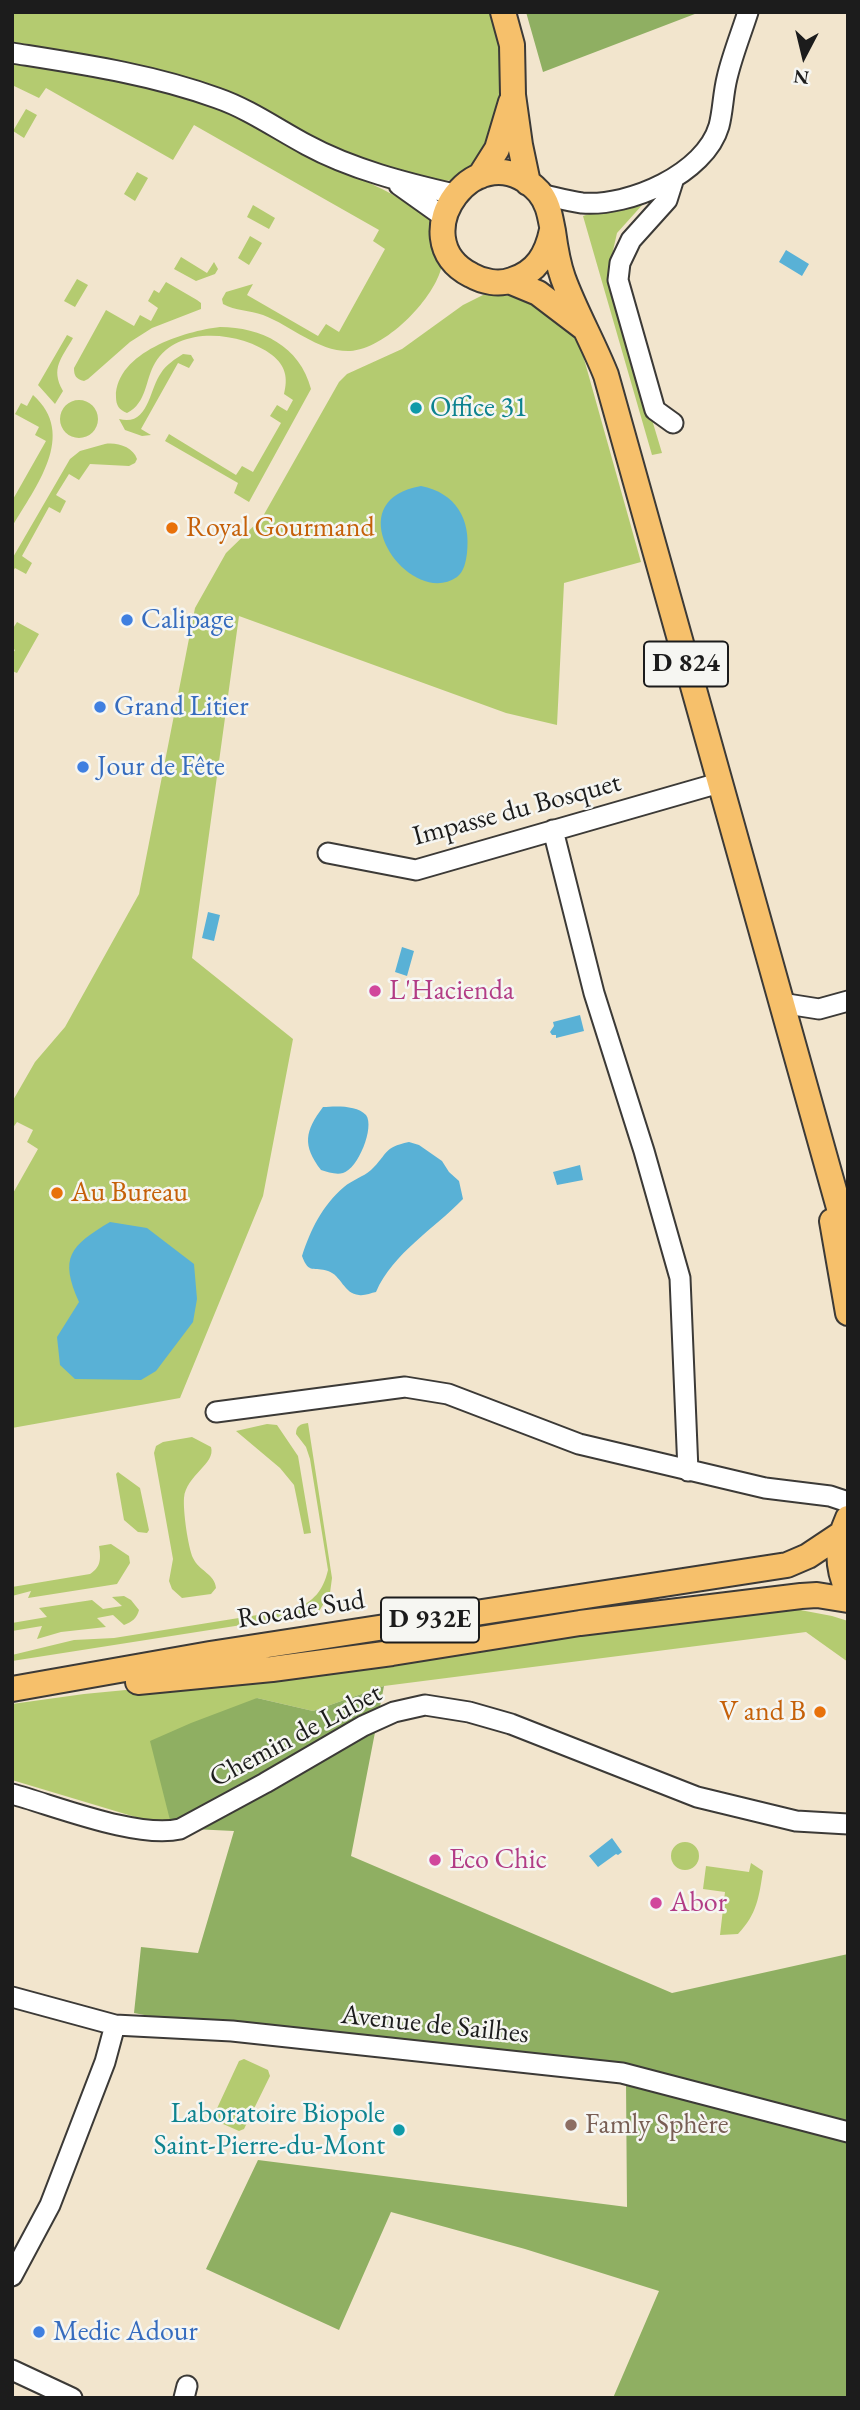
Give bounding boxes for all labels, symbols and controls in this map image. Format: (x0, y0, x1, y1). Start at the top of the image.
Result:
north arrow (769, 21, 839, 91)
text: N (792, 64, 811, 91)
place label: Office 31 (430, 391, 527, 425)
marker: Office 31 (408, 400, 424, 416)
place label: Royal Gourmand (186, 511, 375, 545)
marker: Royal Gourmand (164, 520, 180, 536)
place label: Calipage (141, 603, 234, 637)
marker: Calipage (119, 612, 135, 628)
road number: D 824 (644, 642, 728, 686)
place label: Grand Litier (114, 690, 249, 724)
marker: Grand Litier (92, 699, 108, 715)
place label: Jour de Fête (97, 750, 225, 784)
marker: Jour de Fête (75, 759, 91, 775)
street label: Impasse du Bosquet (409, 766, 625, 854)
place label: L'Hacienda (389, 974, 514, 1008)
marker: L'Hacienda (367, 983, 383, 999)
place label: Au Bureau (71, 1176, 188, 1210)
marker: Au Bureau (49, 1185, 65, 1201)
street label: Rocade Sud (235, 1583, 367, 1637)
road number: D 932E (381, 1597, 479, 1642)
street label: Chemin de Lubet (204, 1677, 388, 1795)
place label: V and B (719, 1695, 806, 1729)
marker: V and B (812, 1704, 828, 1720)
place label: Eco Chic (449, 1843, 547, 1877)
marker: Eco Chic (427, 1852, 443, 1868)
place label: Abor (670, 1886, 727, 1920)
marker: Abor (648, 1895, 664, 1911)
street label: Avenue de Sailhes (339, 1998, 531, 2052)
place label: Laboratoire Biopole Saint-Pierre-du-Mont (153, 2097, 385, 2163)
place label: Famly Sphère (585, 2108, 729, 2142)
marker: Famly Sphère (563, 2117, 579, 2133)
marker: Laboratoire Biopole Saint-Pierre-du-Mont (391, 2122, 407, 2138)
place label: Medic Adour (53, 2315, 198, 2349)
marker: Medic Adour (31, 2324, 47, 2340)

